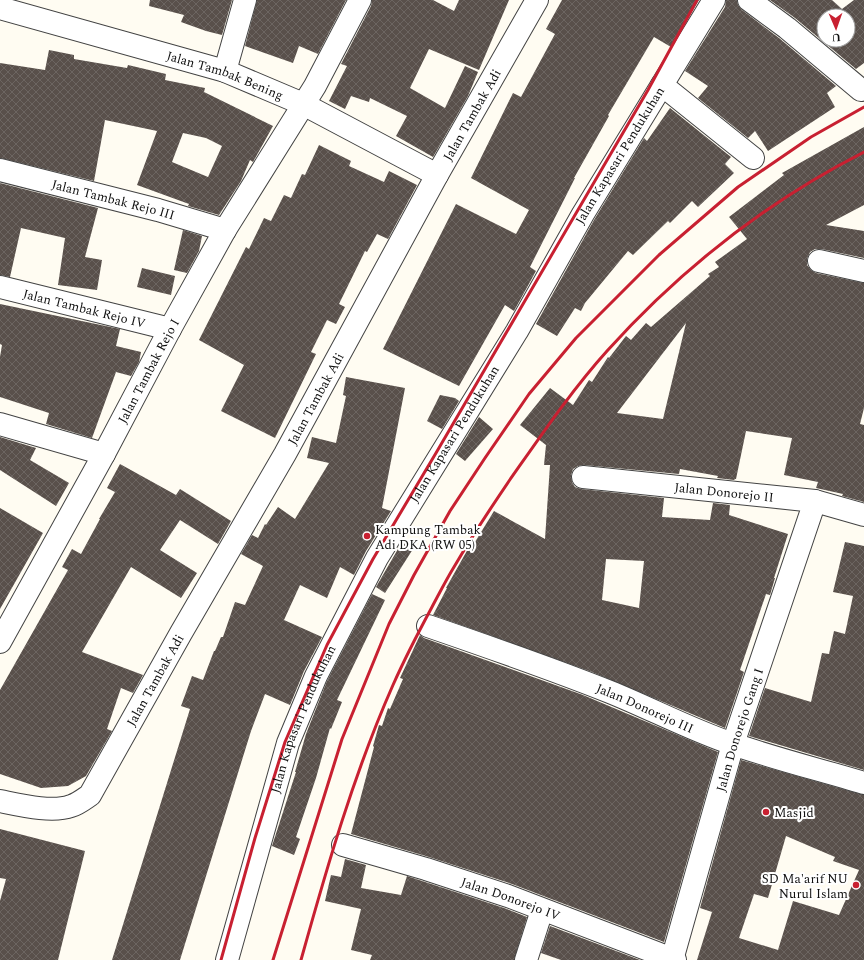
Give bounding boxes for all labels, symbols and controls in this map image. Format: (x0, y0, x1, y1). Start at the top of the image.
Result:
north arrow (816, 8, 856, 48)
text: U (831, 29, 841, 46)
street label: Jalan Tambak Bening (164, 46, 286, 106)
street label: Jalan Tambak Adi (438, 66, 506, 165)
street label: Jalan Kapasari Pendukuhan (570, 83, 670, 228)
street label: Jalan Tambak Rejo III (49, 174, 177, 225)
street label: Jalan Tambak Rejo IV (21, 284, 148, 334)
street label: Jalan Tambak Rejo I (113, 315, 185, 427)
street label: Jalan Tambak Adi (283, 349, 349, 449)
street label: Jalan Kapasari Pendukuhan (405, 361, 505, 507)
street label: Jalan Donorejo II (674, 478, 775, 508)
place label: Kampung Tambak Adi DKA (RW 05) (375, 520, 481, 555)
marker: Kampung Tambak Adi DKA (RW 05) (362, 531, 372, 541)
street label: Jalan Tambak Adi (122, 631, 189, 730)
street label: Jalan Kapasari Pendukuhan (265, 641, 342, 796)
street label: Jalan Donorejo Gang I (711, 665, 769, 794)
street label: Jalan Donorejo III (593, 678, 697, 739)
place label: Masjid (774, 803, 814, 823)
marker: Masjid (761, 807, 771, 817)
place label: SD Ma'arif NU Nurul Islam (762, 869, 848, 904)
street label: Jalan Donorejo IV (458, 872, 563, 926)
marker: SD Ma'arif NU Nurul Islam (851, 880, 861, 890)

